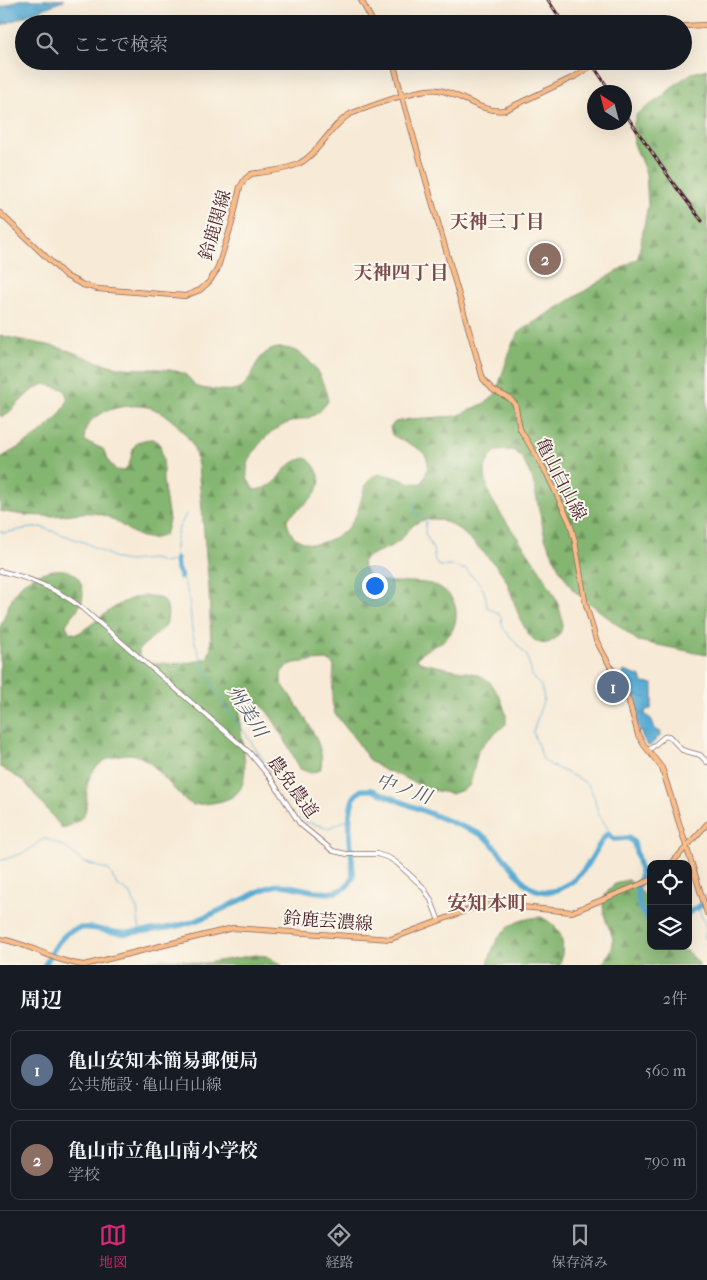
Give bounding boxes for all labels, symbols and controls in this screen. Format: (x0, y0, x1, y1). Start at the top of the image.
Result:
search box (15, 15, 692, 70)
icon: search (33, 29, 61, 57)
text: ここで検索 (73, 34, 168, 56)
north arrow (587, 85, 632, 130)
street label: 鈴鹿関線 (195, 188, 235, 263)
district label: 天神三丁目 (449, 211, 545, 233)
pin: 2 (529, 240, 561, 278)
district label: 天神四丁目 (353, 262, 449, 284)
street label: 亀山白山線 (531, 434, 590, 524)
your location (362, 573, 388, 599)
pin: 1 (597, 668, 629, 706)
water label: 州美川 (223, 682, 273, 743)
street label: 農免農道 (263, 752, 322, 823)
water label: 中ノ川 (373, 769, 436, 809)
map controls (647, 860, 692, 950)
button: locate (647, 860, 692, 905)
district label: 安知本町 (447, 892, 528, 915)
button: layers (647, 905, 692, 950)
street label: 鈴鹿芸濃線 (282, 908, 374, 935)
text: 周辺 (20, 988, 62, 1012)
text: 2件 (663, 989, 687, 1008)
text: 亀山安知本簡易郵便局 (68, 1050, 258, 1072)
text: 1 (34, 1061, 40, 1080)
text: 560 m (645, 1061, 686, 1080)
text: 公共施設 · 亀山白山線 (68, 1075, 222, 1094)
text: 亀山市立亀山南小学校 (68, 1140, 258, 1162)
text: 2 (33, 1151, 41, 1170)
text: 790 m (644, 1151, 686, 1170)
text: 学校 (68, 1165, 100, 1184)
tab: 地図 (99, 1221, 127, 1271)
tab: 経路 (325, 1221, 353, 1271)
tab: 保存済み (552, 1221, 608, 1271)

